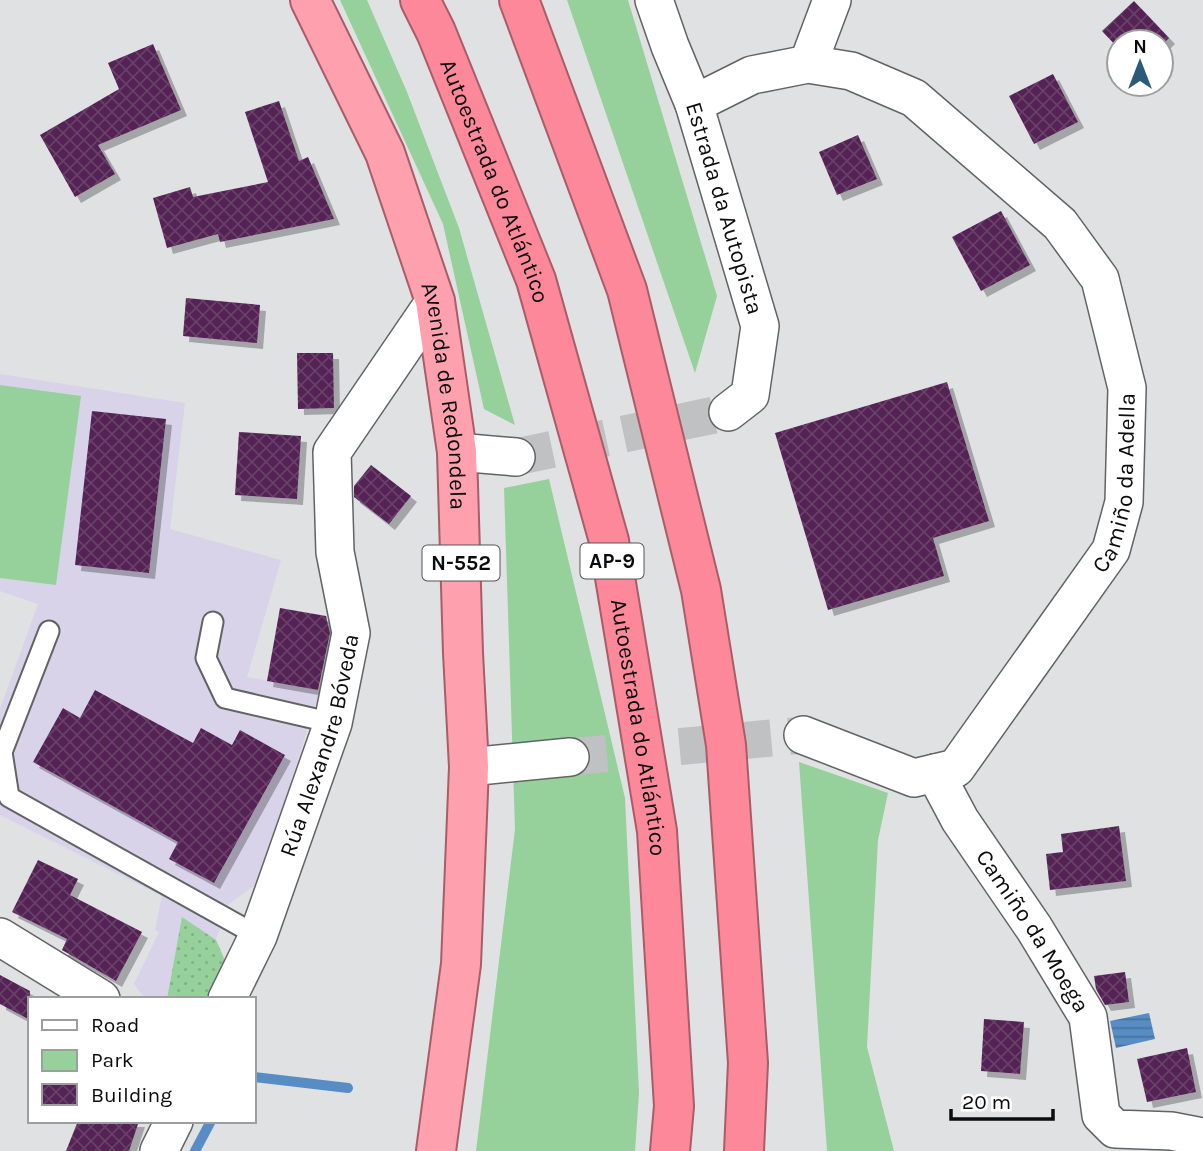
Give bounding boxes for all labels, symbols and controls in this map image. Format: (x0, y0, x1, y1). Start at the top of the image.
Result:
north arrow (1105, 28, 1175, 98)
text: N (1133, 36, 1147, 58)
street label: Autoestrada do Atlántico (434, 55, 555, 306)
street label: Estrada da Autopista (680, 99, 769, 318)
street label: Avenida de Redondela (415, 278, 472, 510)
street label: Camiño da Adella (1086, 393, 1141, 578)
road number: AP-9 (580, 544, 644, 578)
road number: N-552 (422, 546, 500, 580)
street label: Autoestrada do Atlántico (605, 597, 672, 857)
street label: Rúa Alexandre Bóveda (274, 631, 365, 861)
street label: Camiño da Moega (970, 844, 1095, 1017)
legend (28, 997, 256, 1123)
text: Road (91, 1013, 139, 1037)
text: Park (91, 1048, 134, 1072)
scale bar (951, 1078, 1052, 1122)
text: Building (91, 1083, 172, 1107)
text: 20 m (962, 1090, 1011, 1114)

